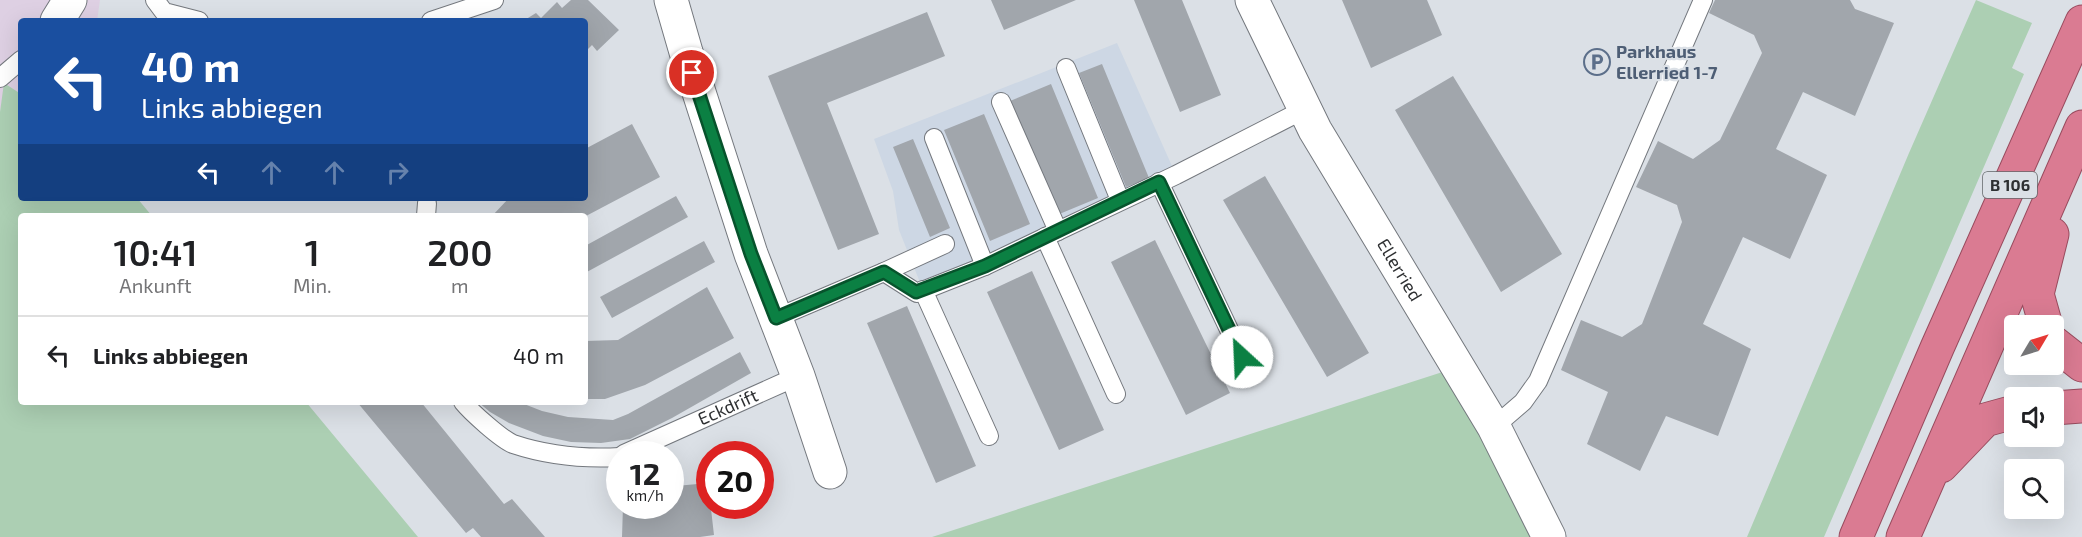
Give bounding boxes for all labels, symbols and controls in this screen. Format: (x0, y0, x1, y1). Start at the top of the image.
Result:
text: 40 m (141, 40, 240, 90)
place label: Parkhaus Ellerried 1-7 (1616, 40, 1718, 83)
icon: left (42, 42, 120, 120)
pin (666, 47, 717, 98)
parking icon: Parkhaus Ellerried 1-7 (1582, 47, 1612, 77)
icon: arrive (675, 56, 708, 89)
text: Links abbiegen (141, 91, 323, 123)
icon: left (192, 156, 225, 189)
icon: ahead (255, 156, 288, 189)
icon: ahead (318, 156, 351, 189)
icon: right (381, 156, 414, 189)
road number: B 106 (1983, 172, 2037, 198)
text: 10:41 (114, 230, 197, 273)
text: 1 (305, 230, 320, 273)
text: 200 (427, 230, 492, 273)
street label: Ellerried (1373, 234, 1428, 305)
text: Ankunft (119, 273, 192, 297)
text: Min. (293, 273, 332, 297)
text: m (451, 273, 469, 297)
north arrow (2004, 315, 2064, 375)
map controls (2004, 315, 2064, 519)
position arrow (1210, 325, 1274, 389)
icon: left (42, 339, 75, 372)
text: Links abbiegen (93, 342, 248, 368)
text: 40 m (513, 342, 564, 368)
street label: Eckdrift (694, 383, 761, 429)
button: sound (2004, 387, 2064, 447)
speed limit sign: 20 (696, 441, 774, 519)
text: 12 (630, 455, 660, 491)
button: search (2004, 459, 2064, 519)
text: km/h (626, 486, 664, 504)

